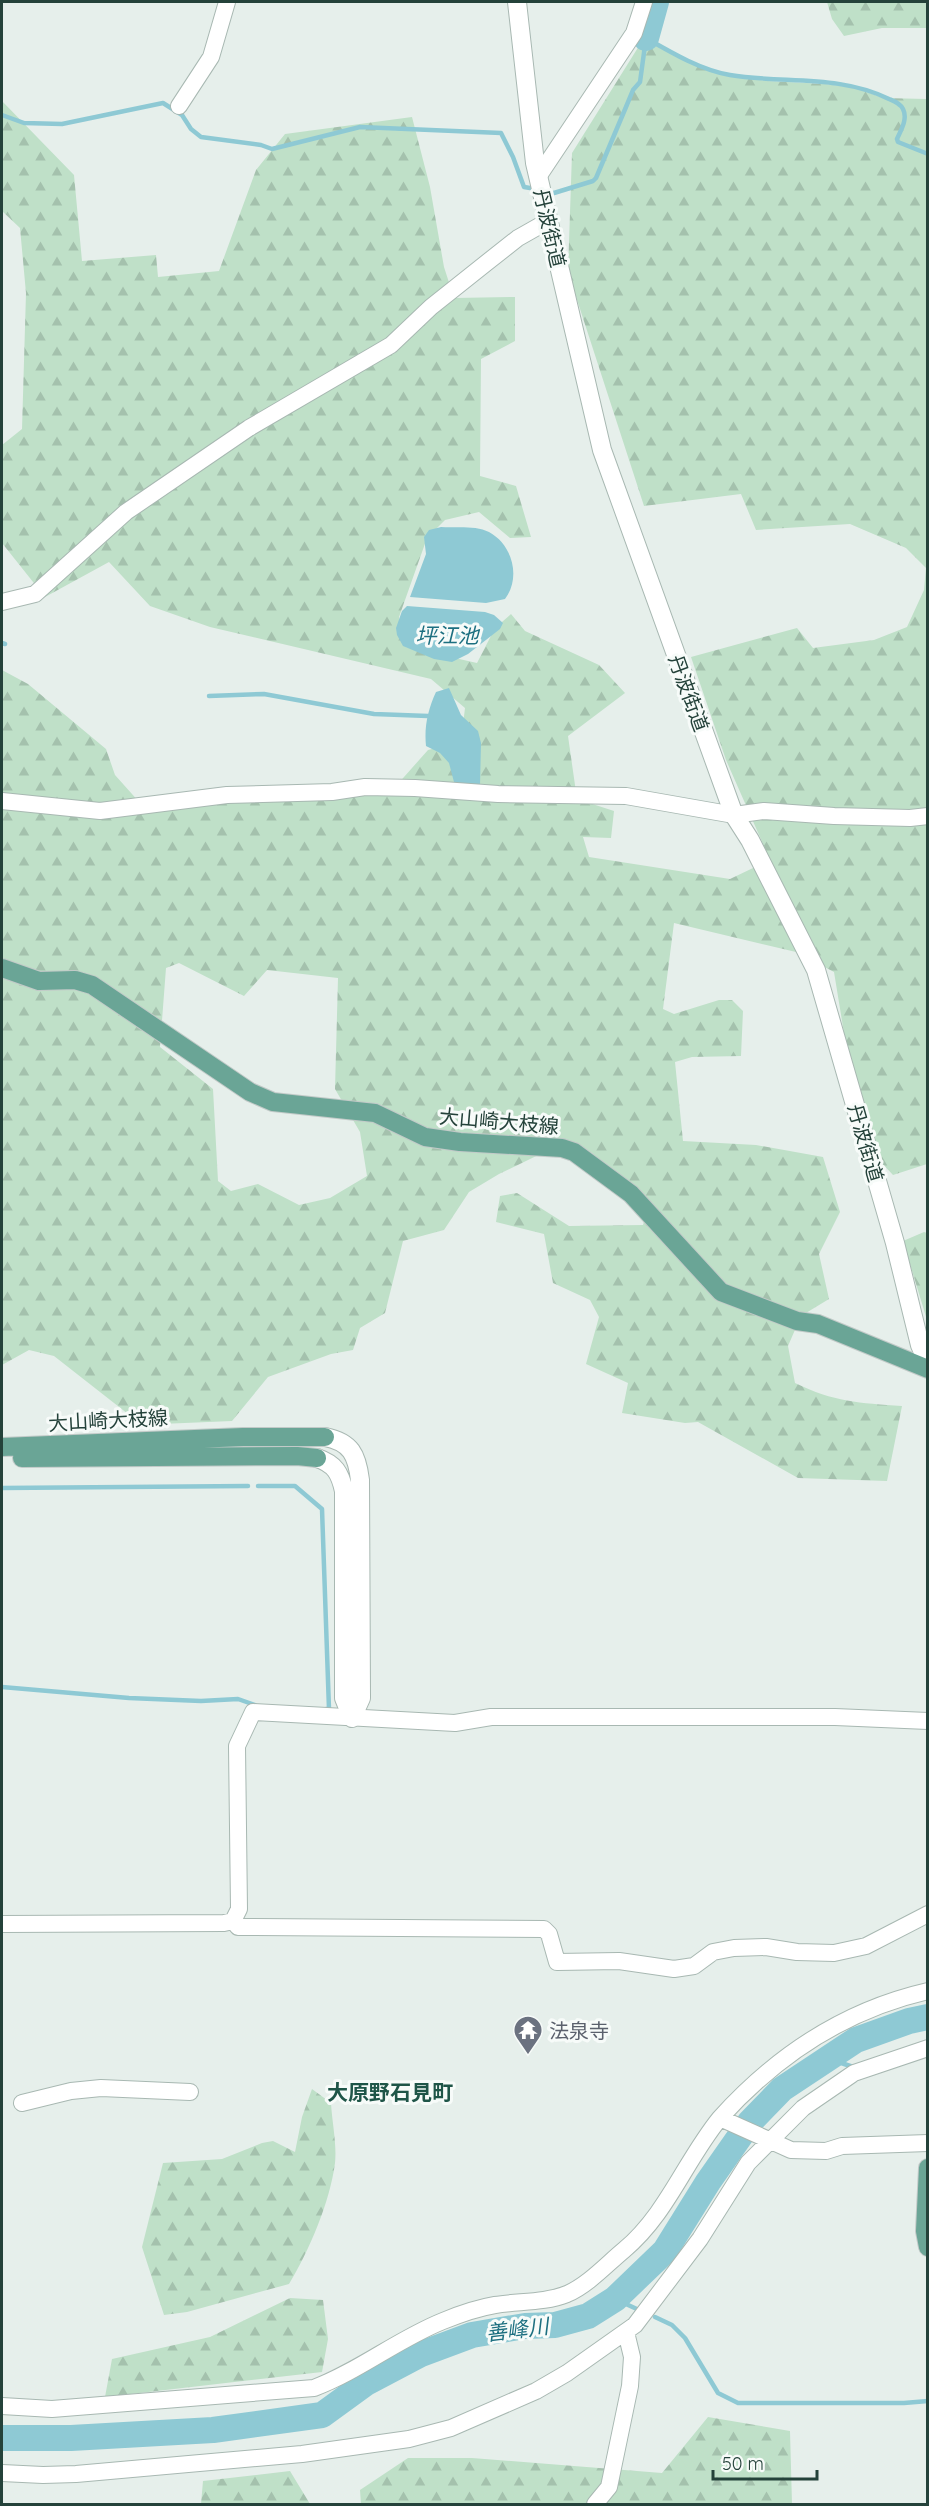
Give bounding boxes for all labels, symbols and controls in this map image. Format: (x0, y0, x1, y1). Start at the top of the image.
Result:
street label: 丹波街道 (529, 186, 571, 270)
water label: 坪江池 (416, 622, 480, 648)
street label: 丹波街道 (664, 651, 714, 735)
street label: 丹波街道 (843, 1101, 889, 1185)
street label: 大山崎大枝線 (438, 1103, 560, 1139)
street label: 大山崎大枝線 (47, 1404, 169, 1436)
temple icon: 法泉寺 (512, 2014, 544, 2056)
place label: 法泉寺 (549, 2018, 609, 2043)
district label: 大原野石見町 (327, 2079, 453, 2105)
water label: 善峰川 (484, 2312, 552, 2346)
scale bar (713, 2443, 816, 2481)
text: 50 m (722, 2452, 764, 2475)

